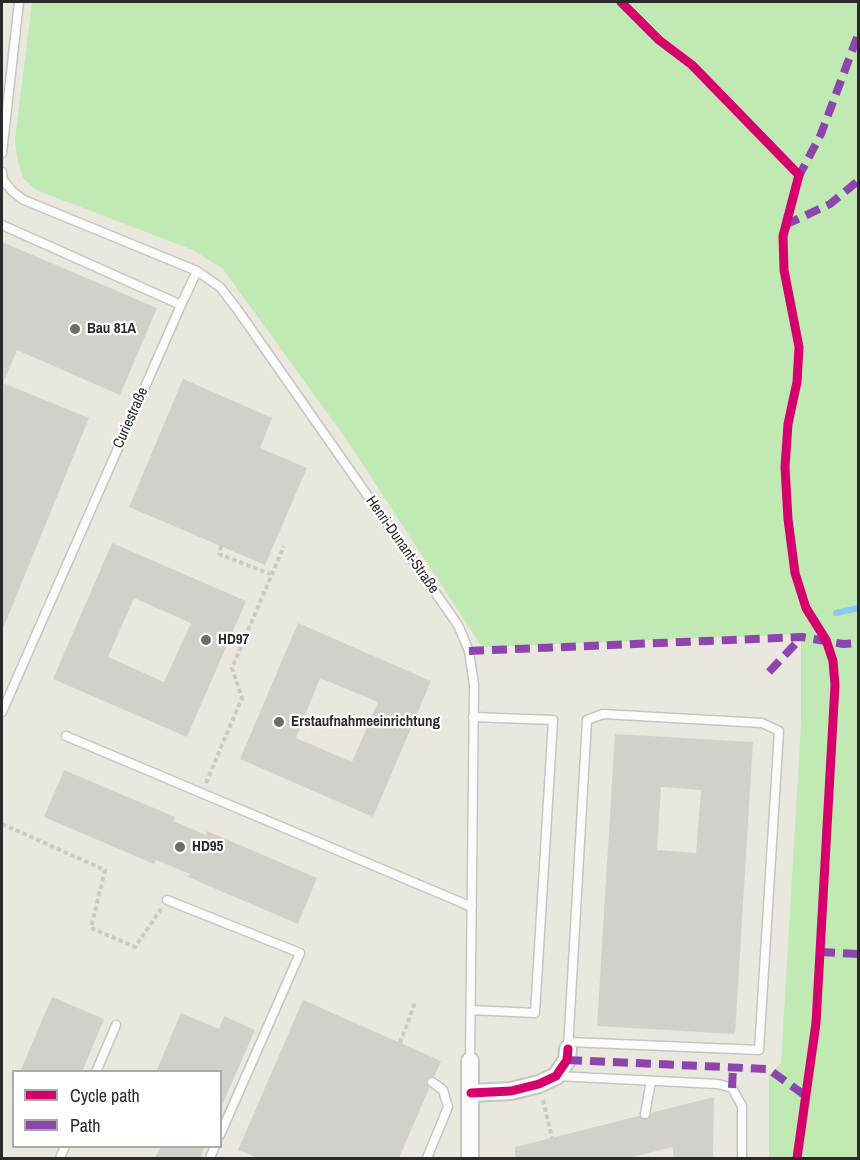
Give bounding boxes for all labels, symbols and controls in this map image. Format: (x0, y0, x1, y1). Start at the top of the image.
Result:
place label: Bau 81A (87, 320, 136, 338)
marker: Bau 81A (68, 322, 82, 336)
street label: Curiestraße (110, 385, 152, 451)
street label: Henri-Dunant-Straße (362, 493, 442, 597)
place label: HD97 (218, 631, 249, 649)
marker: HD97 (199, 633, 213, 647)
place label: Erstaufnahmeeinrichtung (291, 713, 440, 731)
marker: Erstaufnahmeeinrichtung (272, 715, 286, 729)
place label: HD95 (192, 838, 223, 856)
marker: HD95 (173, 840, 187, 854)
legend (12, 1070, 222, 1148)
text: Cycle path (70, 1083, 140, 1108)
text: Path (70, 1113, 100, 1138)

